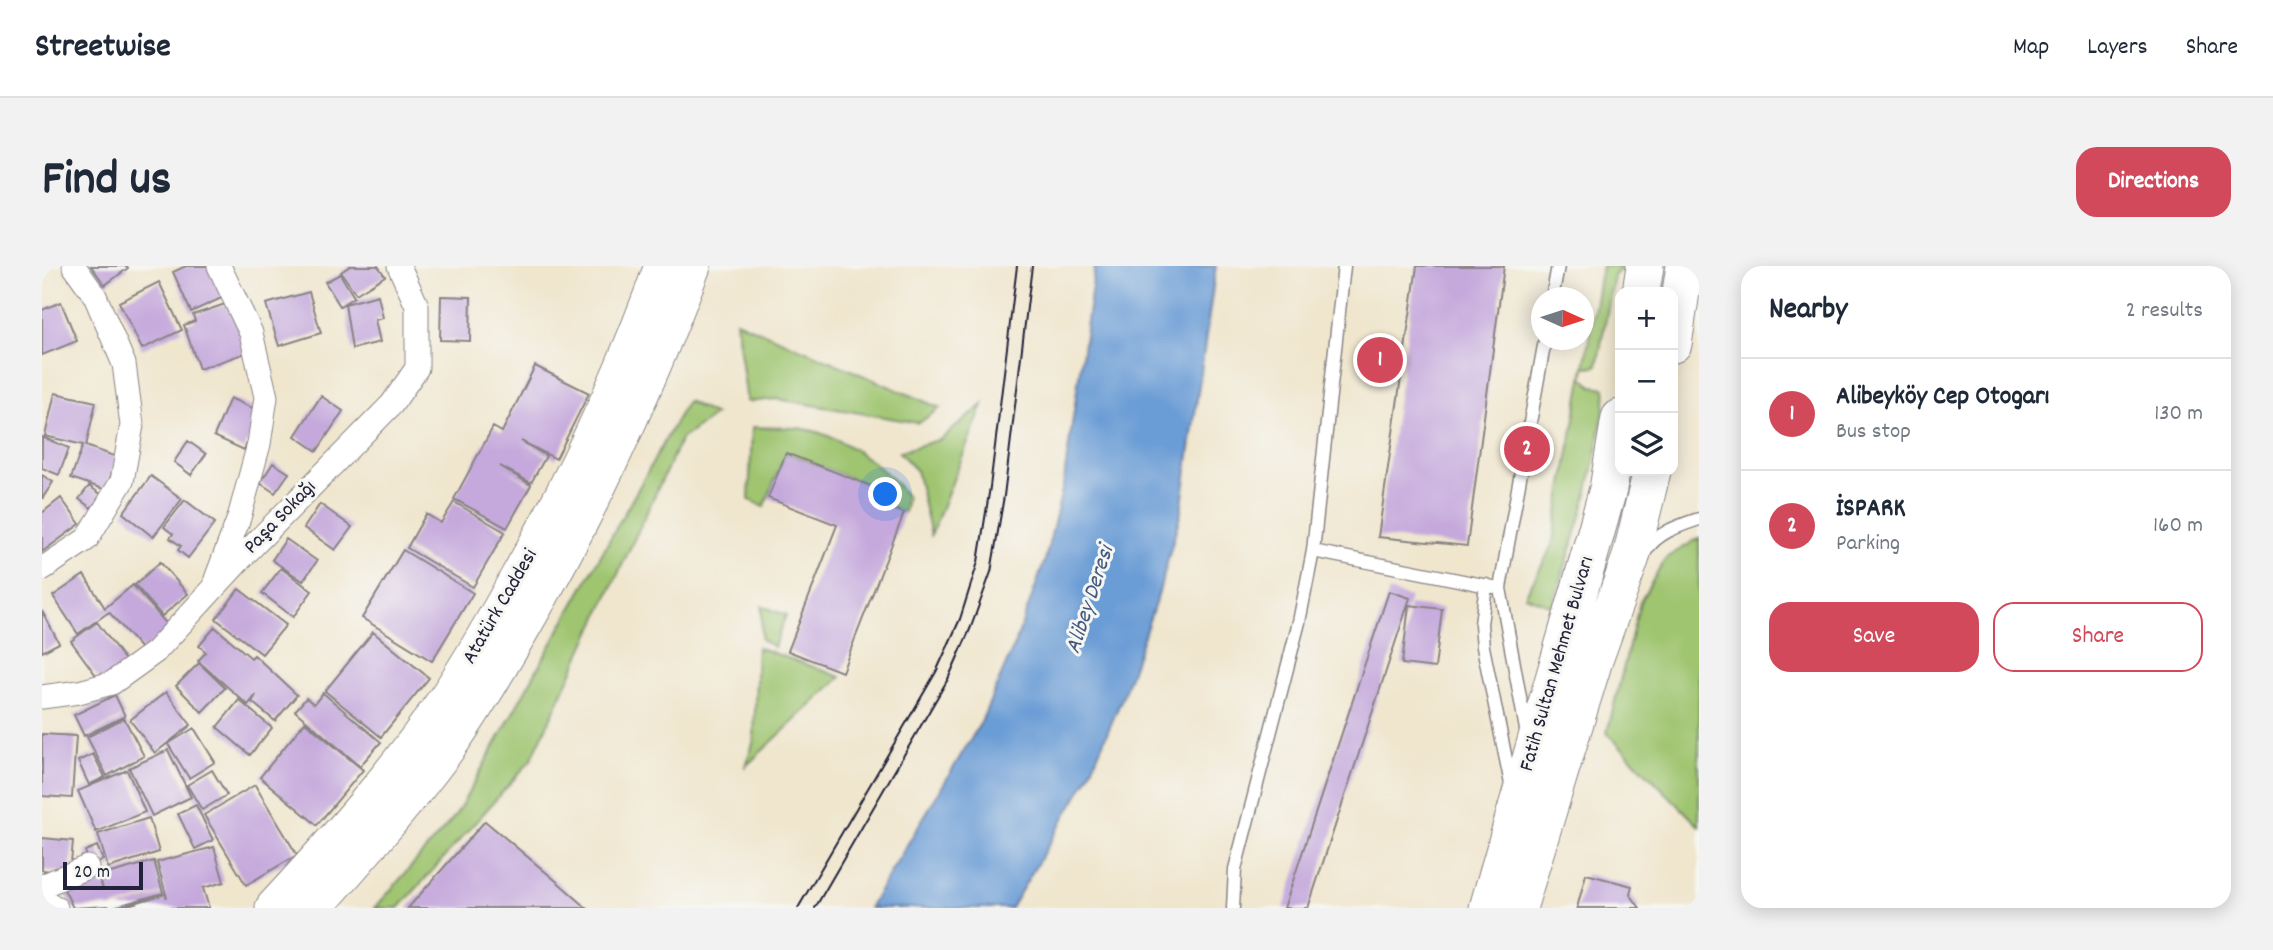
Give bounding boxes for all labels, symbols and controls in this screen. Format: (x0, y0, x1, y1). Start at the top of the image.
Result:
text: Streetwise (35, 25, 171, 72)
text: Map (2013, 31, 2049, 65)
text: Layers (2087, 31, 2148, 65)
text: Share (2186, 31, 2238, 65)
text: Find us (42, 147, 171, 217)
button: Directions (2076, 147, 2231, 217)
north arrow (1531, 287, 1594, 350)
map controls (1615, 287, 1678, 476)
button: + (1615, 287, 1678, 350)
text: Nearby (1769, 290, 1847, 333)
text: 2 results (2126, 295, 2203, 328)
pin: 1 (1357, 334, 1403, 386)
button: − (1615, 350, 1678, 413)
text: Alibeyköy Cep Otogarı (1836, 379, 2049, 416)
text: 1 (1789, 398, 1795, 431)
text: 130 m (2154, 398, 2203, 431)
button: layers (1615, 413, 1678, 476)
text: Bus stop (1836, 416, 1911, 449)
pin: 2 (1504, 423, 1550, 475)
street label: Paşa Sokağı (238, 474, 324, 562)
your location (868, 477, 902, 511)
text: İSPARK (1836, 491, 1905, 528)
text: 2 (1787, 510, 1797, 543)
text: 160 m (2153, 510, 2203, 543)
text: Parking (1836, 528, 1900, 561)
water label: Alibey Deresi (1058, 538, 1125, 658)
street label: Atatürk Caddesi (456, 544, 546, 670)
street label: Fatih Sultan Mehmet Bulvarı (1513, 553, 1603, 775)
button: Save (1769, 602, 1979, 672)
button: Share (1993, 602, 2203, 672)
scale bar (63, 859, 144, 891)
text: 20 m (74, 860, 110, 887)

